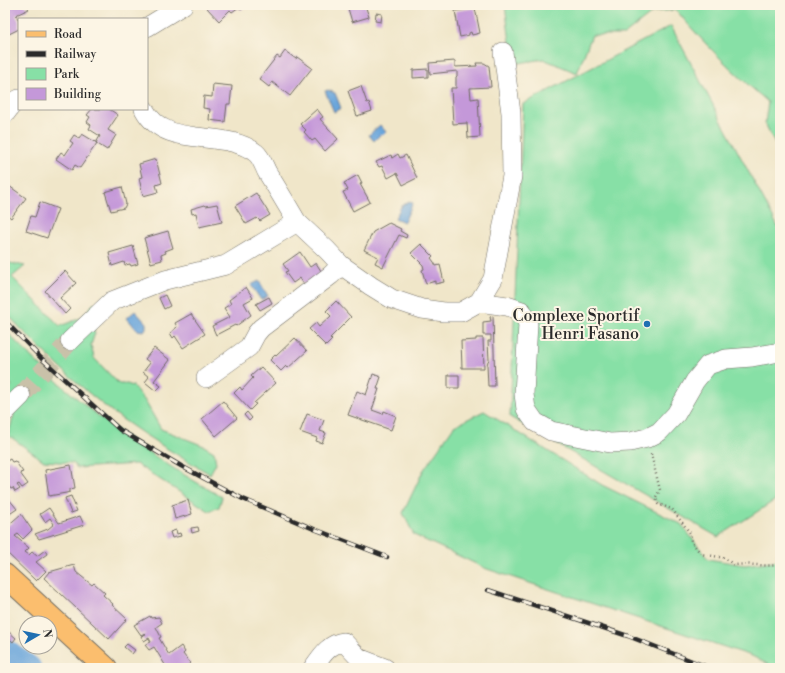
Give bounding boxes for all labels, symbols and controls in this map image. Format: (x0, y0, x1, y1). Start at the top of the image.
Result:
legend (18, 18, 148, 110)
text: Road (54, 27, 82, 42)
text: Railway (54, 47, 96, 62)
text: Park (54, 67, 80, 82)
text: Building (53, 87, 102, 102)
place label: Complexe Sportif Henri Fasano (512, 306, 640, 344)
marker: Complexe Sportif Henri Fasano (642, 319, 652, 329)
north arrow (18, 615, 58, 655)
text: N (39, 628, 55, 639)

